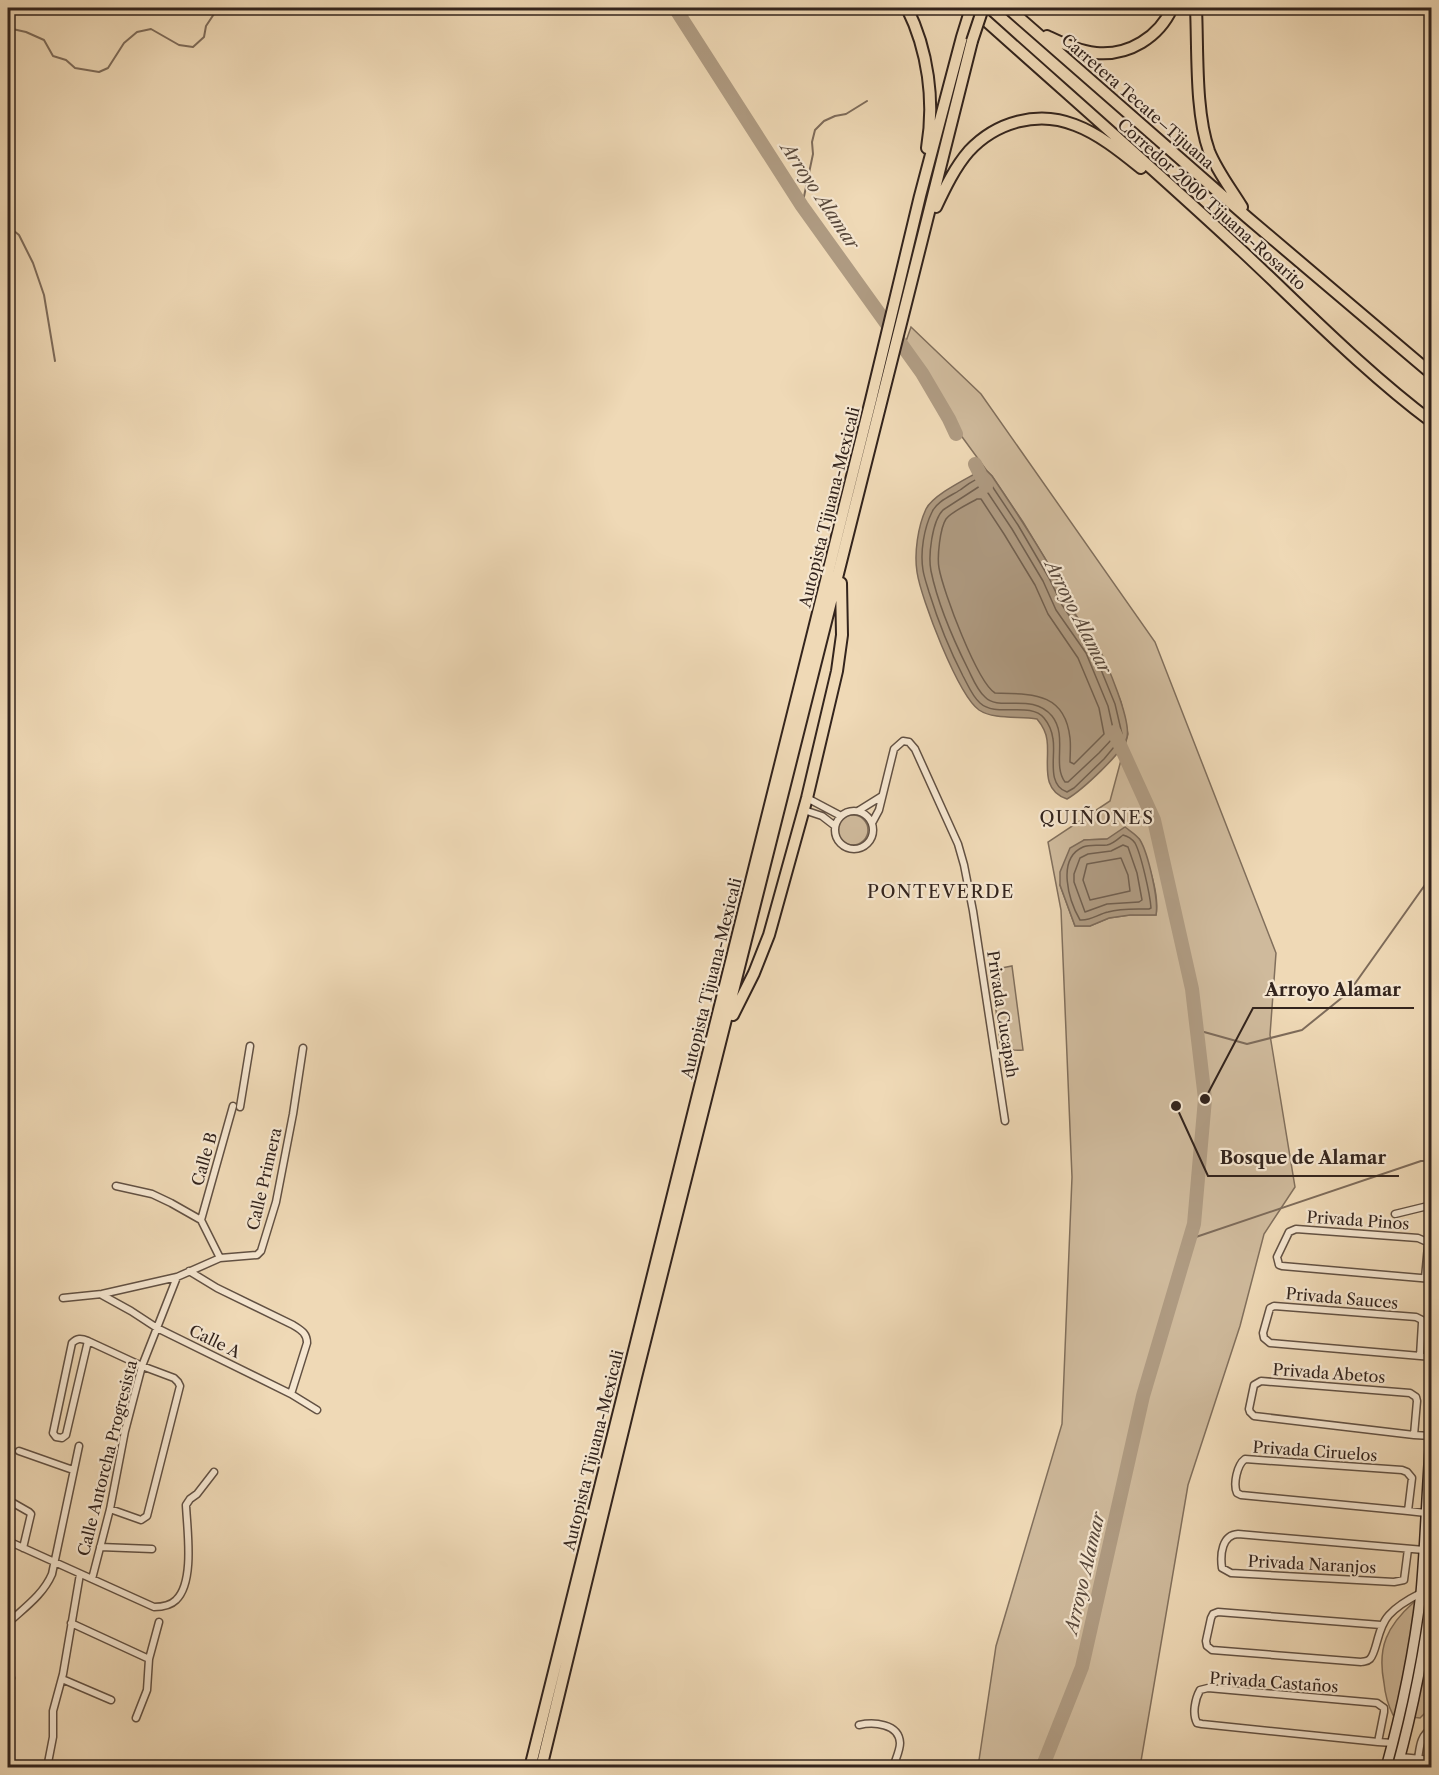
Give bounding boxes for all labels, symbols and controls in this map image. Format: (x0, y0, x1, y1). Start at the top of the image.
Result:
street label: Carretera Tecate–Tijuana (1058, 29, 1219, 173)
street label: Corredor 2000 Tijuana-Rosarito (1114, 114, 1311, 294)
water label: Arroyo Alamar (774, 136, 865, 255)
street label: Autopista Tijuana-Mexicali (794, 404, 864, 610)
water label: Arroyo Alamar (1039, 554, 1117, 679)
district label: QUIÑONES (1039, 805, 1155, 829)
street label: Autopista Tijuana-Mexicali (676, 875, 746, 1081)
district label: PONTEVERDE (867, 881, 1015, 903)
street label: Privada Cucapah (983, 949, 1023, 1079)
callout: Arroyo Alamar (1253, 972, 1414, 1008)
text: Arroyo Alamar (1264, 979, 1401, 1001)
street label: Calle Primera (242, 1125, 286, 1232)
street label: Calle B (187, 1130, 221, 1188)
callout: Bosque de Alamar (1208, 1140, 1399, 1176)
text: Bosque de Alamar (1220, 1147, 1387, 1169)
street label: Privada Pinos (1306, 1206, 1410, 1234)
street label: Privada Sauces (1285, 1283, 1399, 1313)
street label: Calle A (186, 1320, 245, 1362)
street label: Autopista Tijuana-Mexicali (558, 1347, 628, 1553)
street label: Calle Antorcha Progresista (73, 1357, 141, 1558)
street label: Privada Abetos (1272, 1359, 1386, 1387)
street label: Privada Ciruelos (1252, 1437, 1378, 1465)
water label: Arroyo Alamar (1060, 1508, 1110, 1639)
street label: Privada Naranjos (1247, 1551, 1377, 1577)
street label: Privada Castaños (1209, 1668, 1339, 1696)

